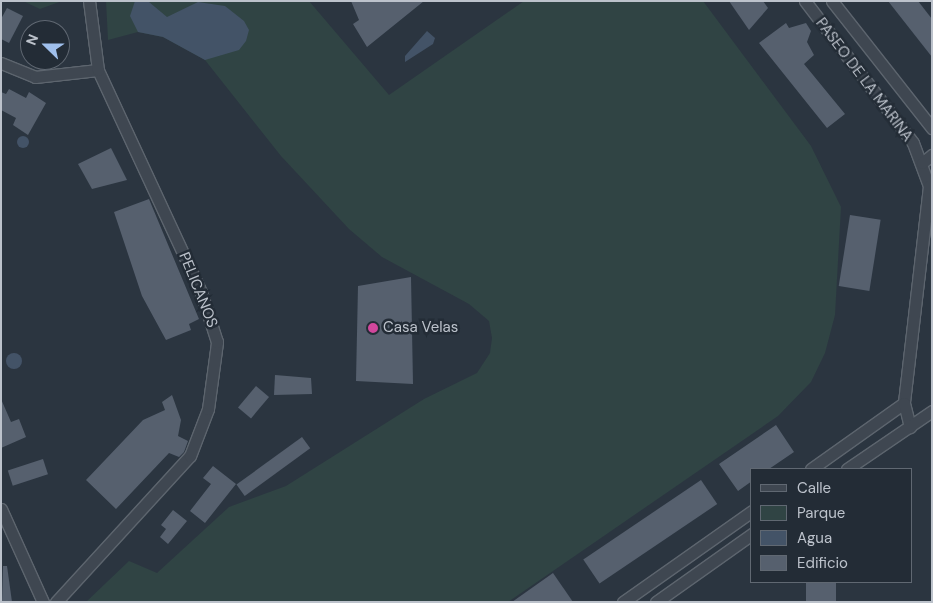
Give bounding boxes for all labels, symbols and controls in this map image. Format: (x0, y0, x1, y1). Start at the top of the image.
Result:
street label: PASEO DE LA MARINA (812, 15, 916, 145)
north arrow (20, 20, 70, 70)
text: N (22, 32, 42, 48)
street label: PELICANOS (175, 250, 221, 330)
place label: Casa Velas (383, 319, 458, 337)
marker: Casa Velas (367, 322, 379, 334)
legend (750, 468, 913, 583)
text: Calle (797, 478, 831, 498)
text: Parque (797, 503, 845, 523)
text: Agua (797, 528, 832, 548)
text: Edificio (797, 553, 848, 573)

